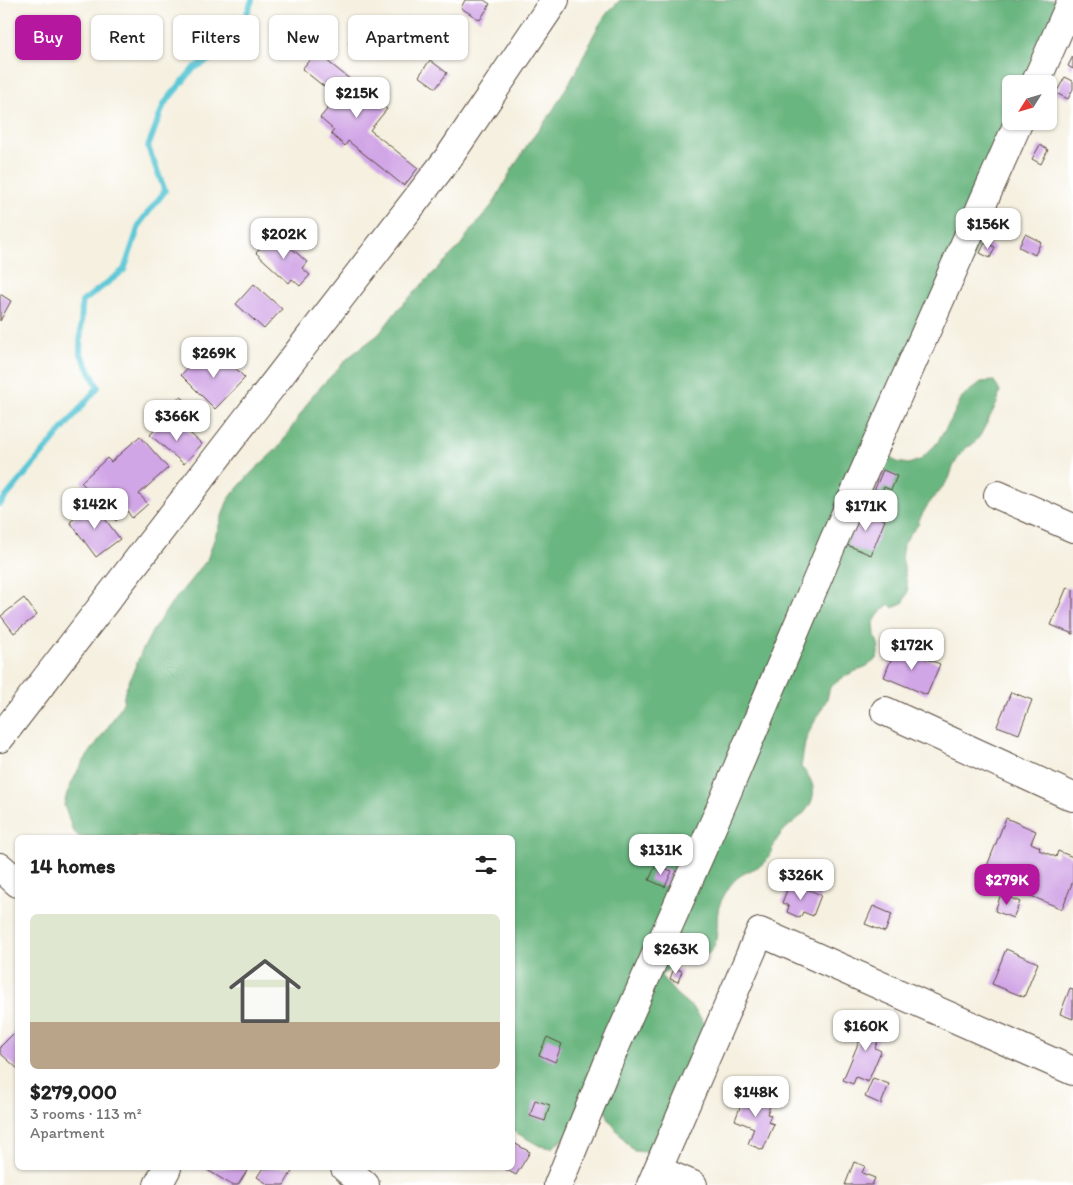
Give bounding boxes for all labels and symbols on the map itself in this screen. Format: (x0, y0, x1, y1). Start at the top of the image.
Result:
north arrow (1002, 75, 1058, 130)
pin: $215K (322, 76, 392, 119)
pin: $156K (953, 208, 1023, 250)
pin: $202K (249, 218, 319, 260)
pin: $269K (179, 336, 249, 379)
pin: $366K (142, 400, 212, 442)
pin: $142K (60, 488, 130, 530)
pin: $171K (831, 490, 901, 532)
pin: $172K (877, 628, 947, 671)
pin: $131K (626, 834, 696, 876)
pin: $326K (766, 858, 836, 901)
pin: $279K (972, 864, 1042, 906)
pin: $263K (641, 932, 711, 975)
pin: $160K (831, 1010, 901, 1052)
pin: $148K (721, 1076, 791, 1118)

